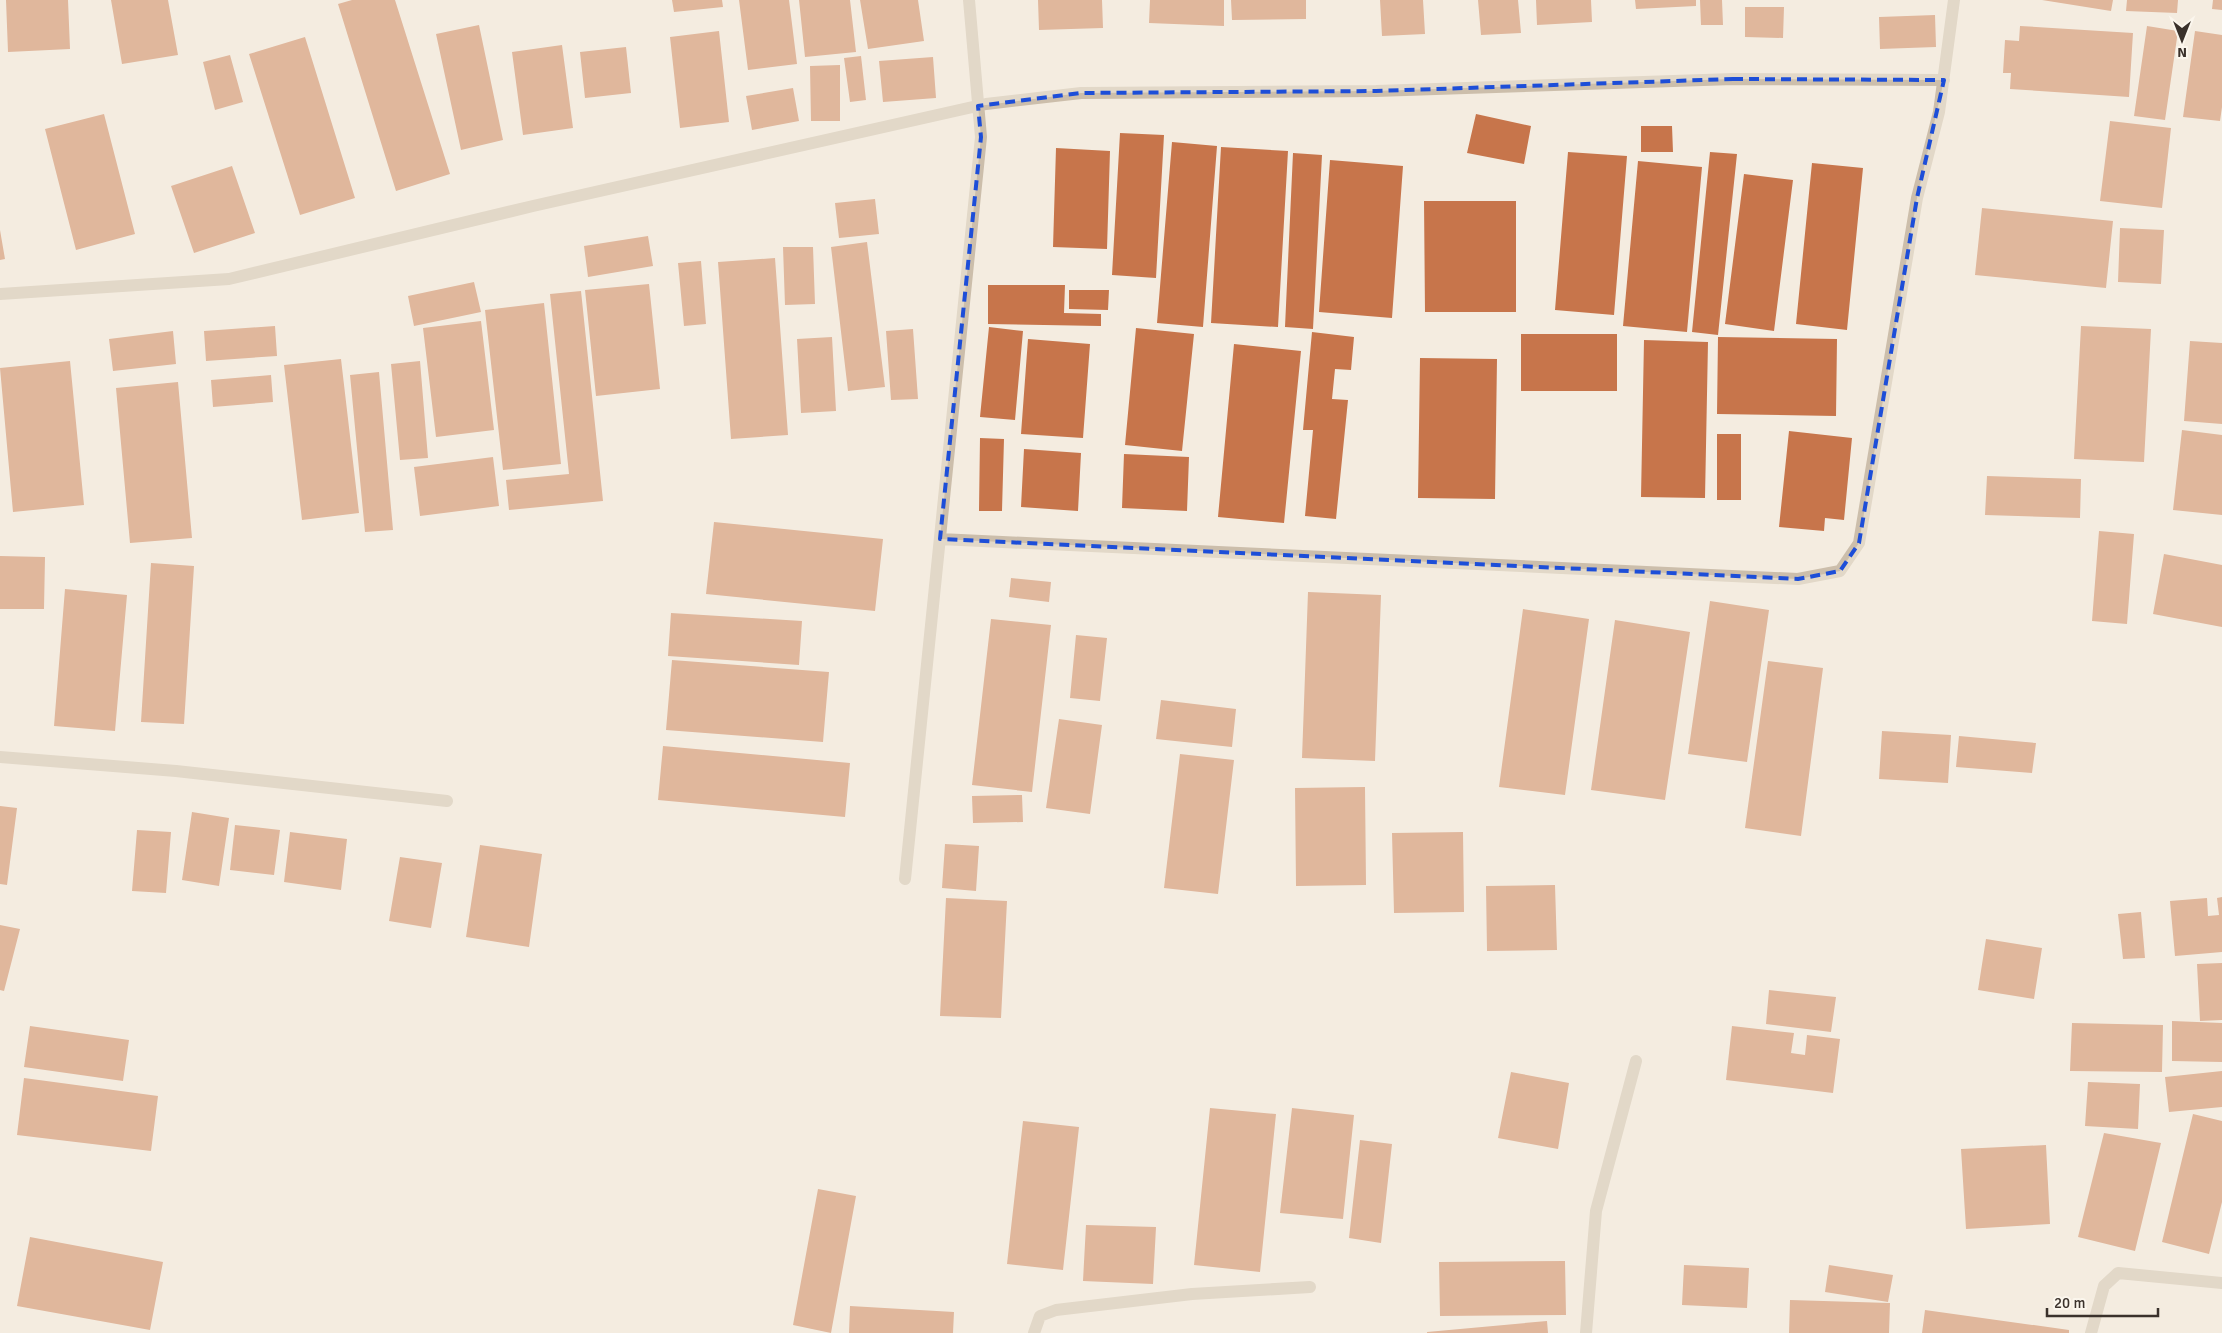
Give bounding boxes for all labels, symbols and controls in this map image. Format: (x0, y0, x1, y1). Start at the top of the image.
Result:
north arrow (2157, 15, 2207, 65)
text: N (2177, 44, 2187, 61)
scale bar (2047, 1286, 2158, 1318)
text: 20 m (2054, 1294, 2085, 1312)

